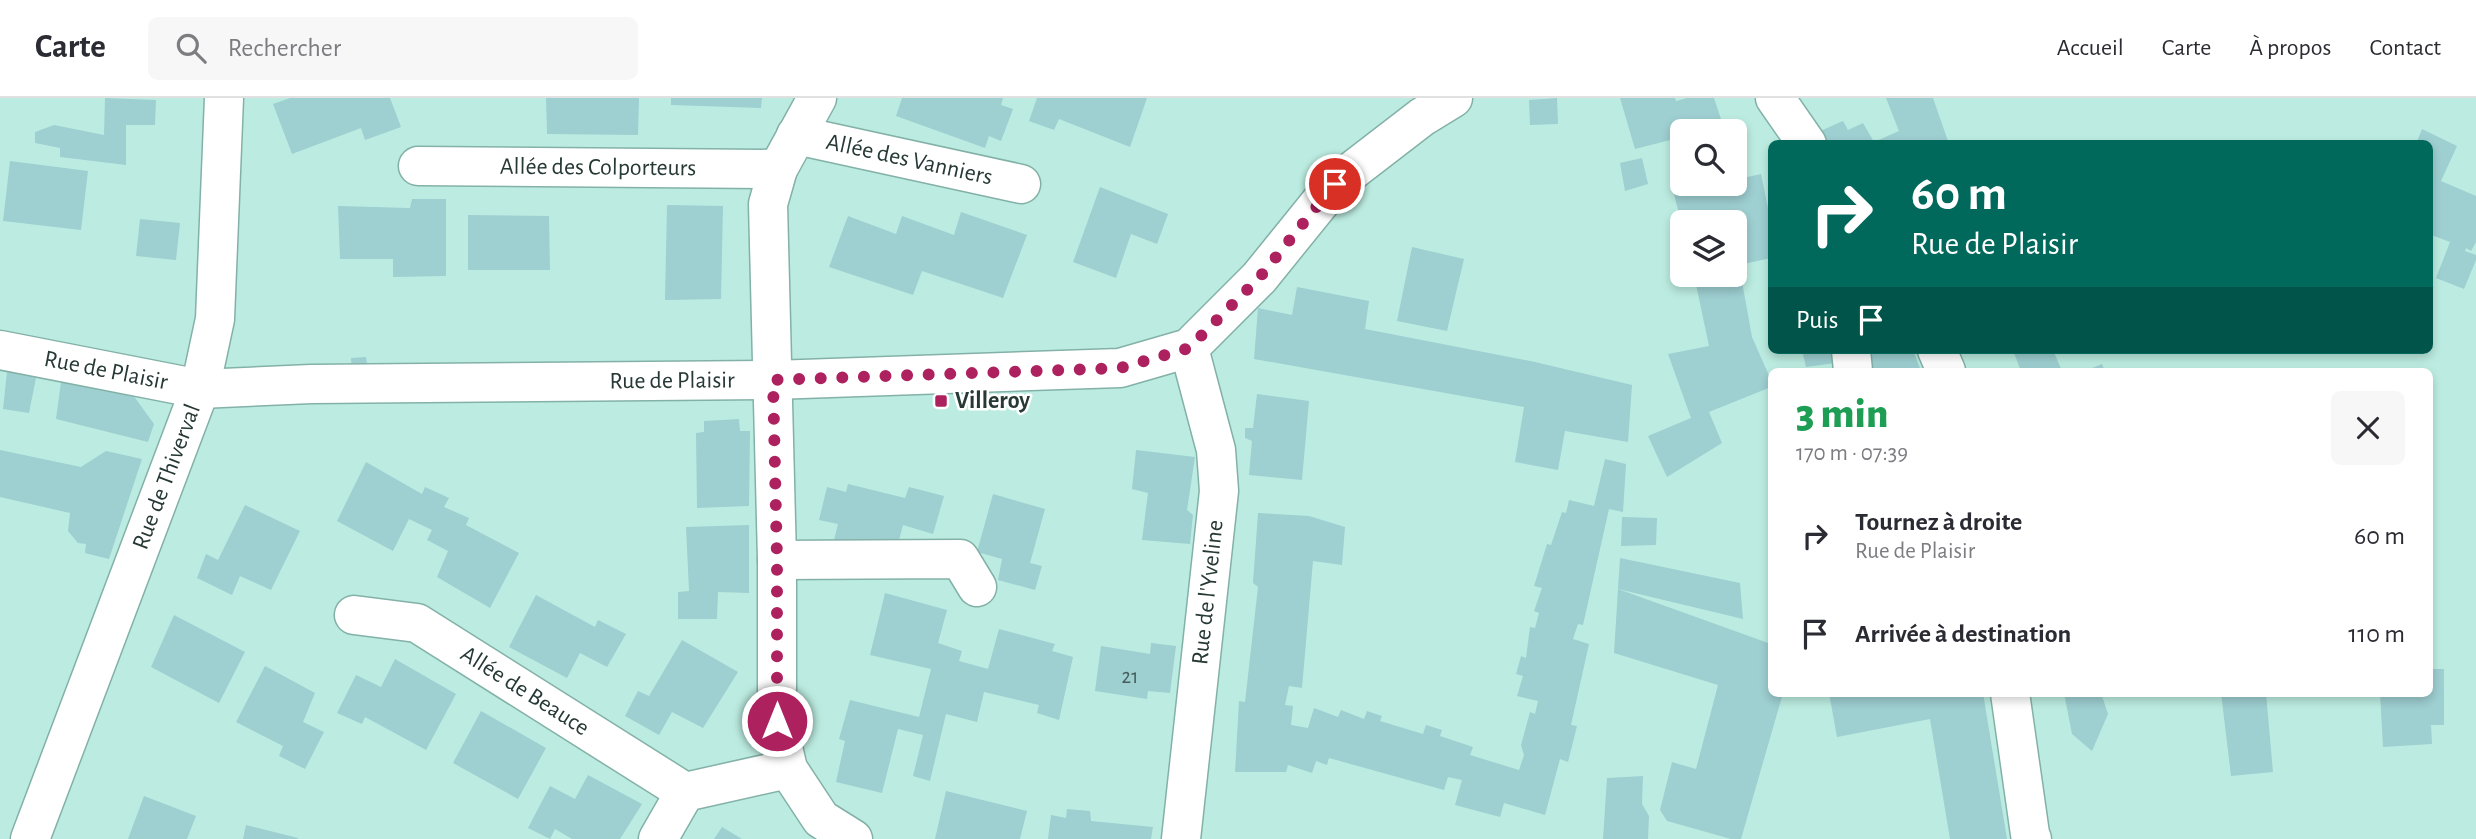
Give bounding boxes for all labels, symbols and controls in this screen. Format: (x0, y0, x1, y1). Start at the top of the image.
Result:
search box (148, 17, 638, 80)
icon: search (172, 29, 210, 67)
text: Carte (35, 31, 106, 64)
text: Rechercher (228, 35, 341, 61)
text: Accueil (2057, 36, 2124, 60)
text: Carte (2162, 36, 2211, 60)
text: À propos (2249, 36, 2331, 60)
text: Contact (2369, 36, 2441, 60)
map controls (1670, 119, 1747, 287)
button: search (1670, 119, 1747, 196)
street label: Allée des Vanniers (824, 130, 995, 189)
pin (1305, 154, 1365, 214)
street label: Allée des Colporteurs (500, 155, 696, 180)
icon: arrive (1316, 165, 1354, 203)
icon: right (1796, 168, 1887, 259)
text: 60 m (1911, 170, 2007, 219)
button: layers (1670, 210, 1747, 287)
text: Rue de Plaisir (1911, 228, 2078, 260)
icon: arrive (1852, 301, 1890, 339)
text: Puis (1796, 307, 1838, 333)
street label: Rue de Plaisir (42, 347, 170, 394)
street label: Rue de Plaisir (609, 368, 735, 393)
place label: Villeroy (955, 389, 1030, 413)
button: close (2331, 391, 2405, 465)
marker: Villeroy (933, 393, 949, 409)
text: 3 min (1796, 393, 1888, 435)
street label: Rue de Thiverval (128, 401, 205, 553)
text: 170 m · 07:39 (1796, 442, 1908, 465)
text: Tournez à droite (1855, 509, 2022, 535)
icon: right (1796, 517, 1834, 555)
street label: Rue de l'Yveline (1188, 519, 1228, 666)
text: 60 m (2354, 523, 2405, 549)
text: Rue de Plaisir (1855, 540, 1975, 563)
icon: arrive (1796, 615, 1834, 653)
text: Arrivée à destination (1855, 621, 2071, 647)
text: 110 m (2348, 621, 2405, 647)
street label: Allée de Beauce (456, 642, 593, 740)
house number: 21 (1122, 666, 1138, 687)
position arrow (740, 684, 814, 758)

